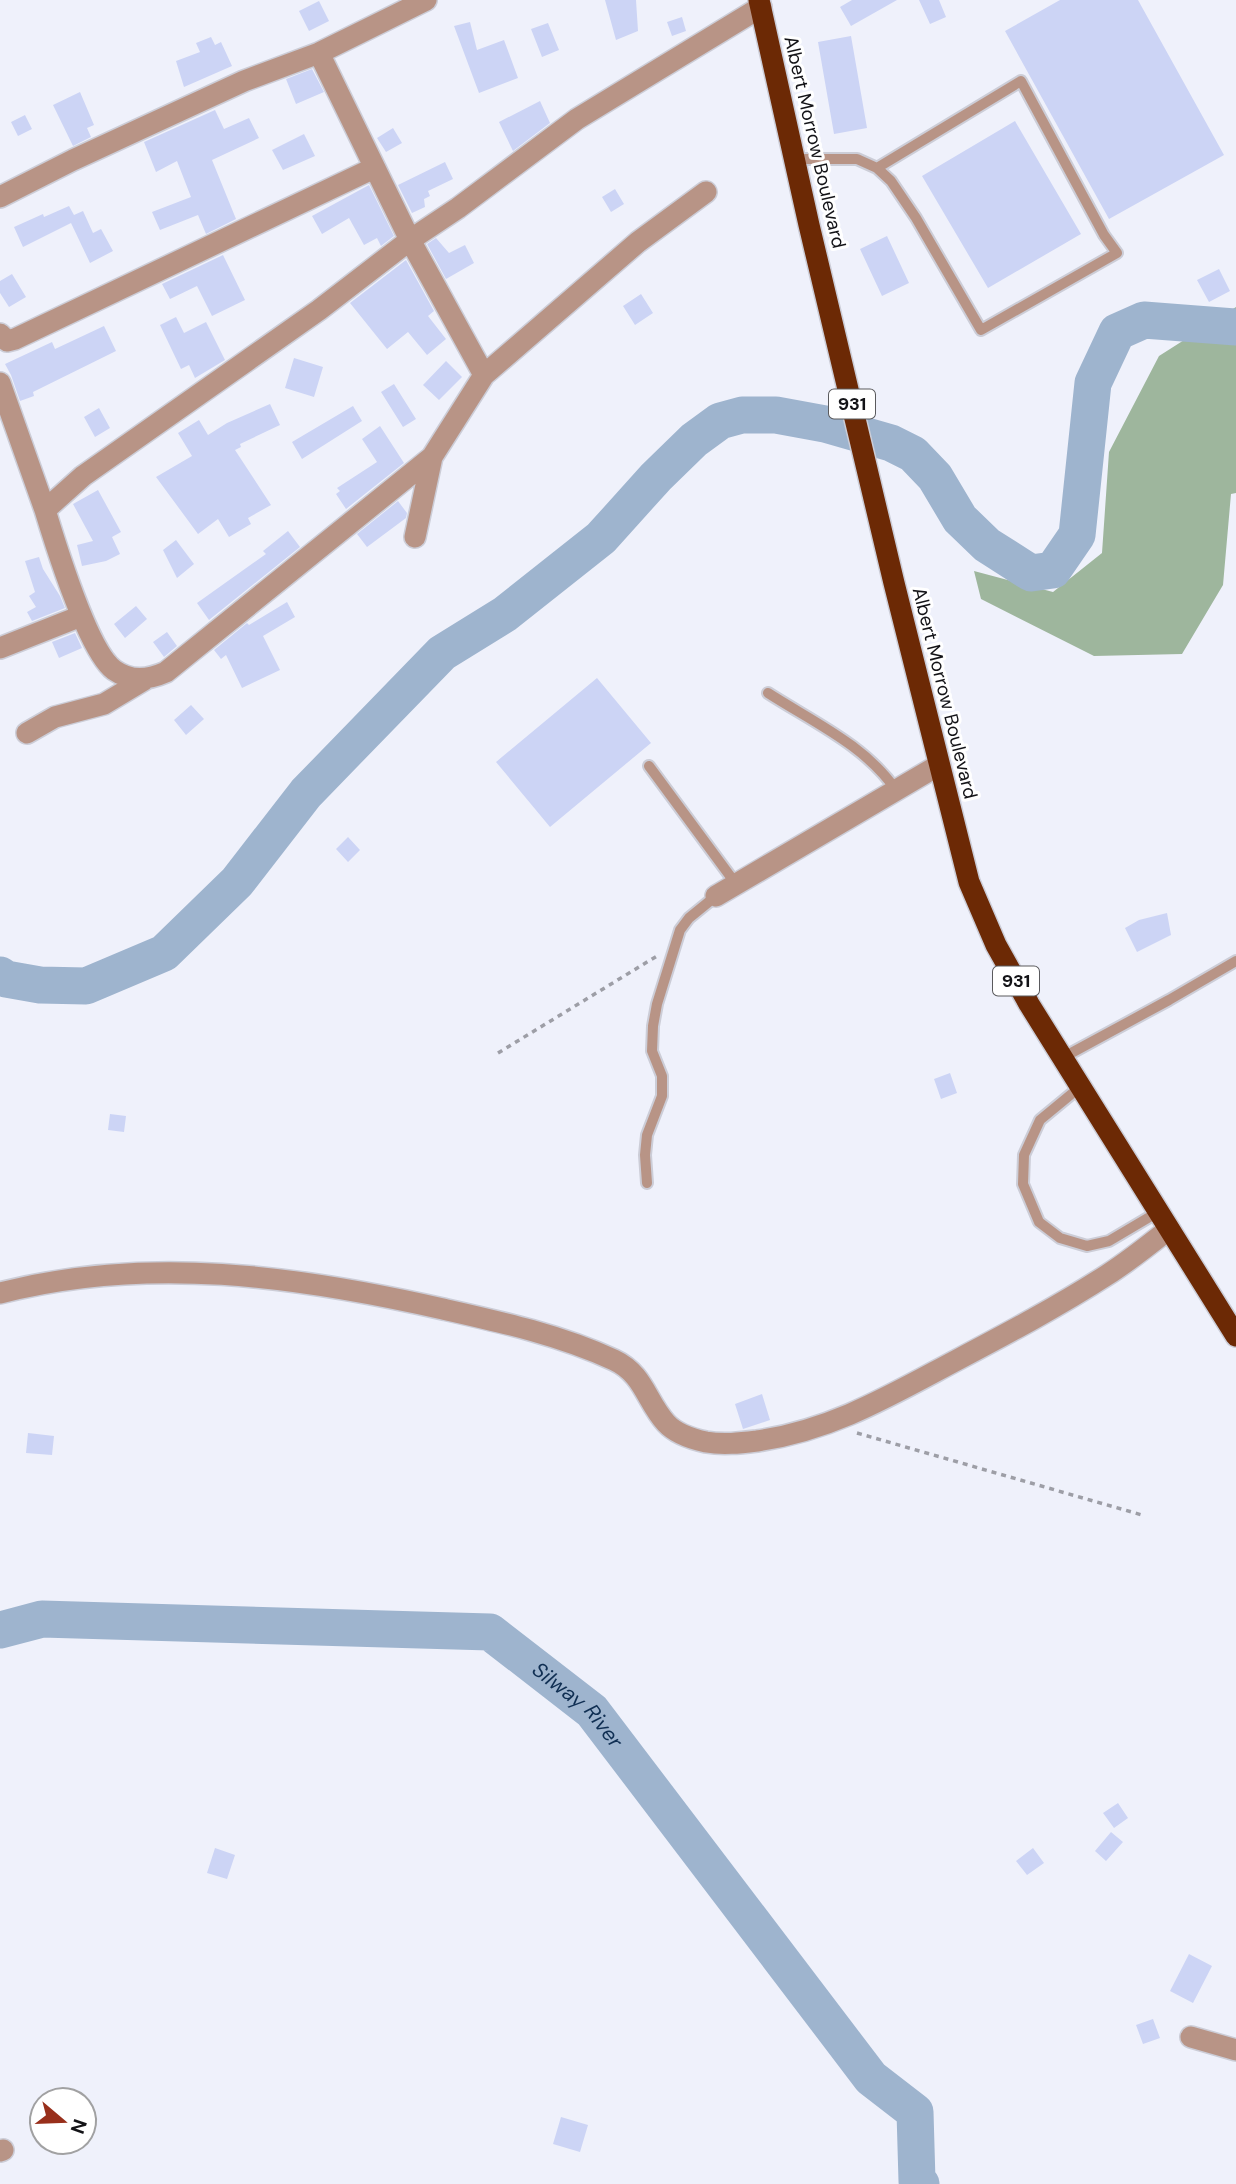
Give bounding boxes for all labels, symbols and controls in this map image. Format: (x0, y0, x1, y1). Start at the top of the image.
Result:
street label: Albert Morrow Boulevard (778, 33, 852, 251)
road number: 931 (829, 390, 875, 418)
street label: Albert Morrow Boulevard (907, 585, 983, 801)
road number: 931 (993, 966, 1039, 996)
water label: Silway River (526, 1656, 630, 1755)
north arrow (28, 2086, 98, 2156)
text: N (65, 2116, 93, 2137)

